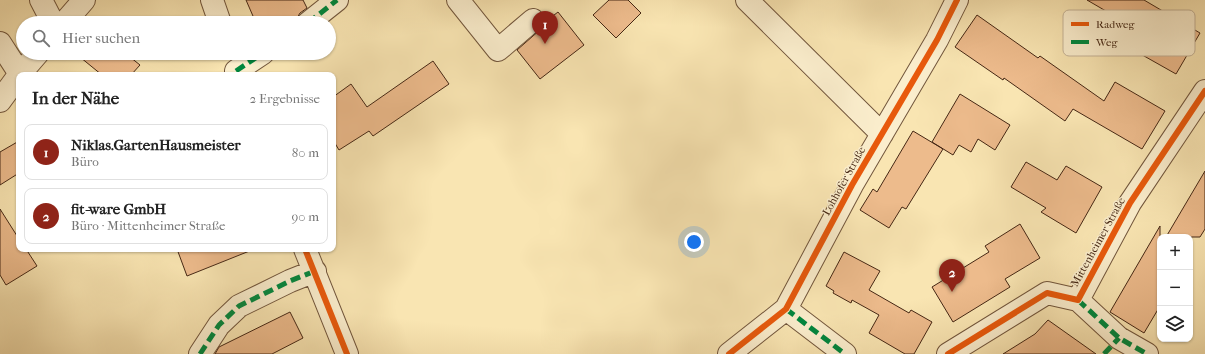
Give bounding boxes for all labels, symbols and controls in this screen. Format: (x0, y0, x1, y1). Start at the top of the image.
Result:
legend (1063, 10, 1195, 56)
pin: 1 (532, 11, 558, 44)
search box (16, 16, 336, 60)
text: Radweg (1096, 18, 1135, 31)
icon: search (30, 27, 52, 49)
text: Hier suchen (62, 29, 140, 47)
text: Weg (1095, 36, 1118, 49)
text: In der Nähe (32, 88, 119, 108)
text: 2 Ergebnisse (250, 91, 320, 106)
text: Niklas.GartenHausmeister (71, 136, 241, 154)
street label: Lohhofer Straße (820, 144, 869, 218)
text: 1 (44, 145, 48, 160)
text: 80 m (292, 145, 319, 160)
text: Büro (71, 154, 99, 169)
street label: Mittenheimer Straße (1068, 195, 1128, 289)
text: fit-ware GmbH (71, 200, 166, 218)
text: 2 (43, 209, 49, 224)
text: 90 m (291, 209, 319, 224)
text: Büro · Mittenheimer Straße (71, 218, 225, 233)
your location (684, 232, 704, 252)
map controls (1157, 234, 1193, 342)
button: + (1157, 234, 1193, 270)
pin: 2 (939, 259, 965, 292)
button: − (1157, 270, 1193, 306)
button: layers (1157, 306, 1193, 342)

